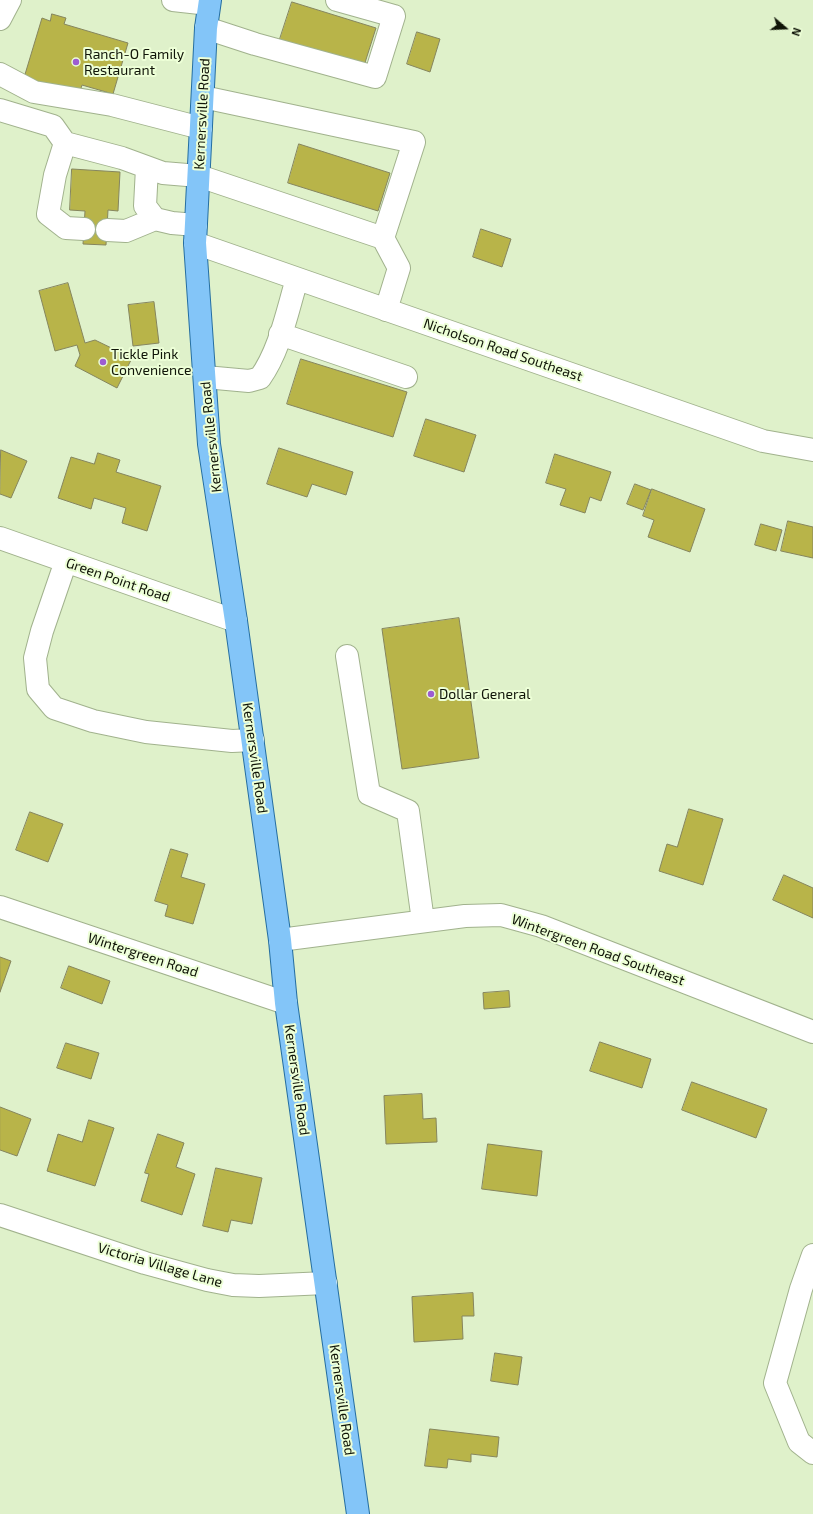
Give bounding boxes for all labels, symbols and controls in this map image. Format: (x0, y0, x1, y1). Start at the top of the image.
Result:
north arrow (765, 8, 805, 48)
text: N (789, 26, 804, 38)
place label: Ranch-O Family Restaurant (84, 46, 184, 78)
marker: Ranch-O Family Restaurant (71, 57, 81, 67)
street label: Kernersville Road (191, 58, 213, 170)
street label: Nicholson Road Southeast (421, 315, 585, 385)
place label: Tickle Pink Convenience (111, 346, 191, 378)
marker: Tickle Pink Convenience (98, 357, 108, 367)
street label: Kernersville Road (197, 381, 225, 493)
street label: Green Point Road (64, 554, 172, 606)
place label: Dollar General (439, 686, 530, 702)
marker: Dollar General (426, 689, 436, 699)
street label: Kernersville Road (239, 702, 271, 814)
street label: Wintergreen Road Southeast (509, 911, 687, 989)
street label: Wintergreen Road (86, 929, 200, 981)
street label: Kernersville Road (281, 1024, 313, 1136)
street label: Victoria Village Lane (96, 1239, 224, 1291)
street label: Kernersville Road (326, 1344, 358, 1456)

